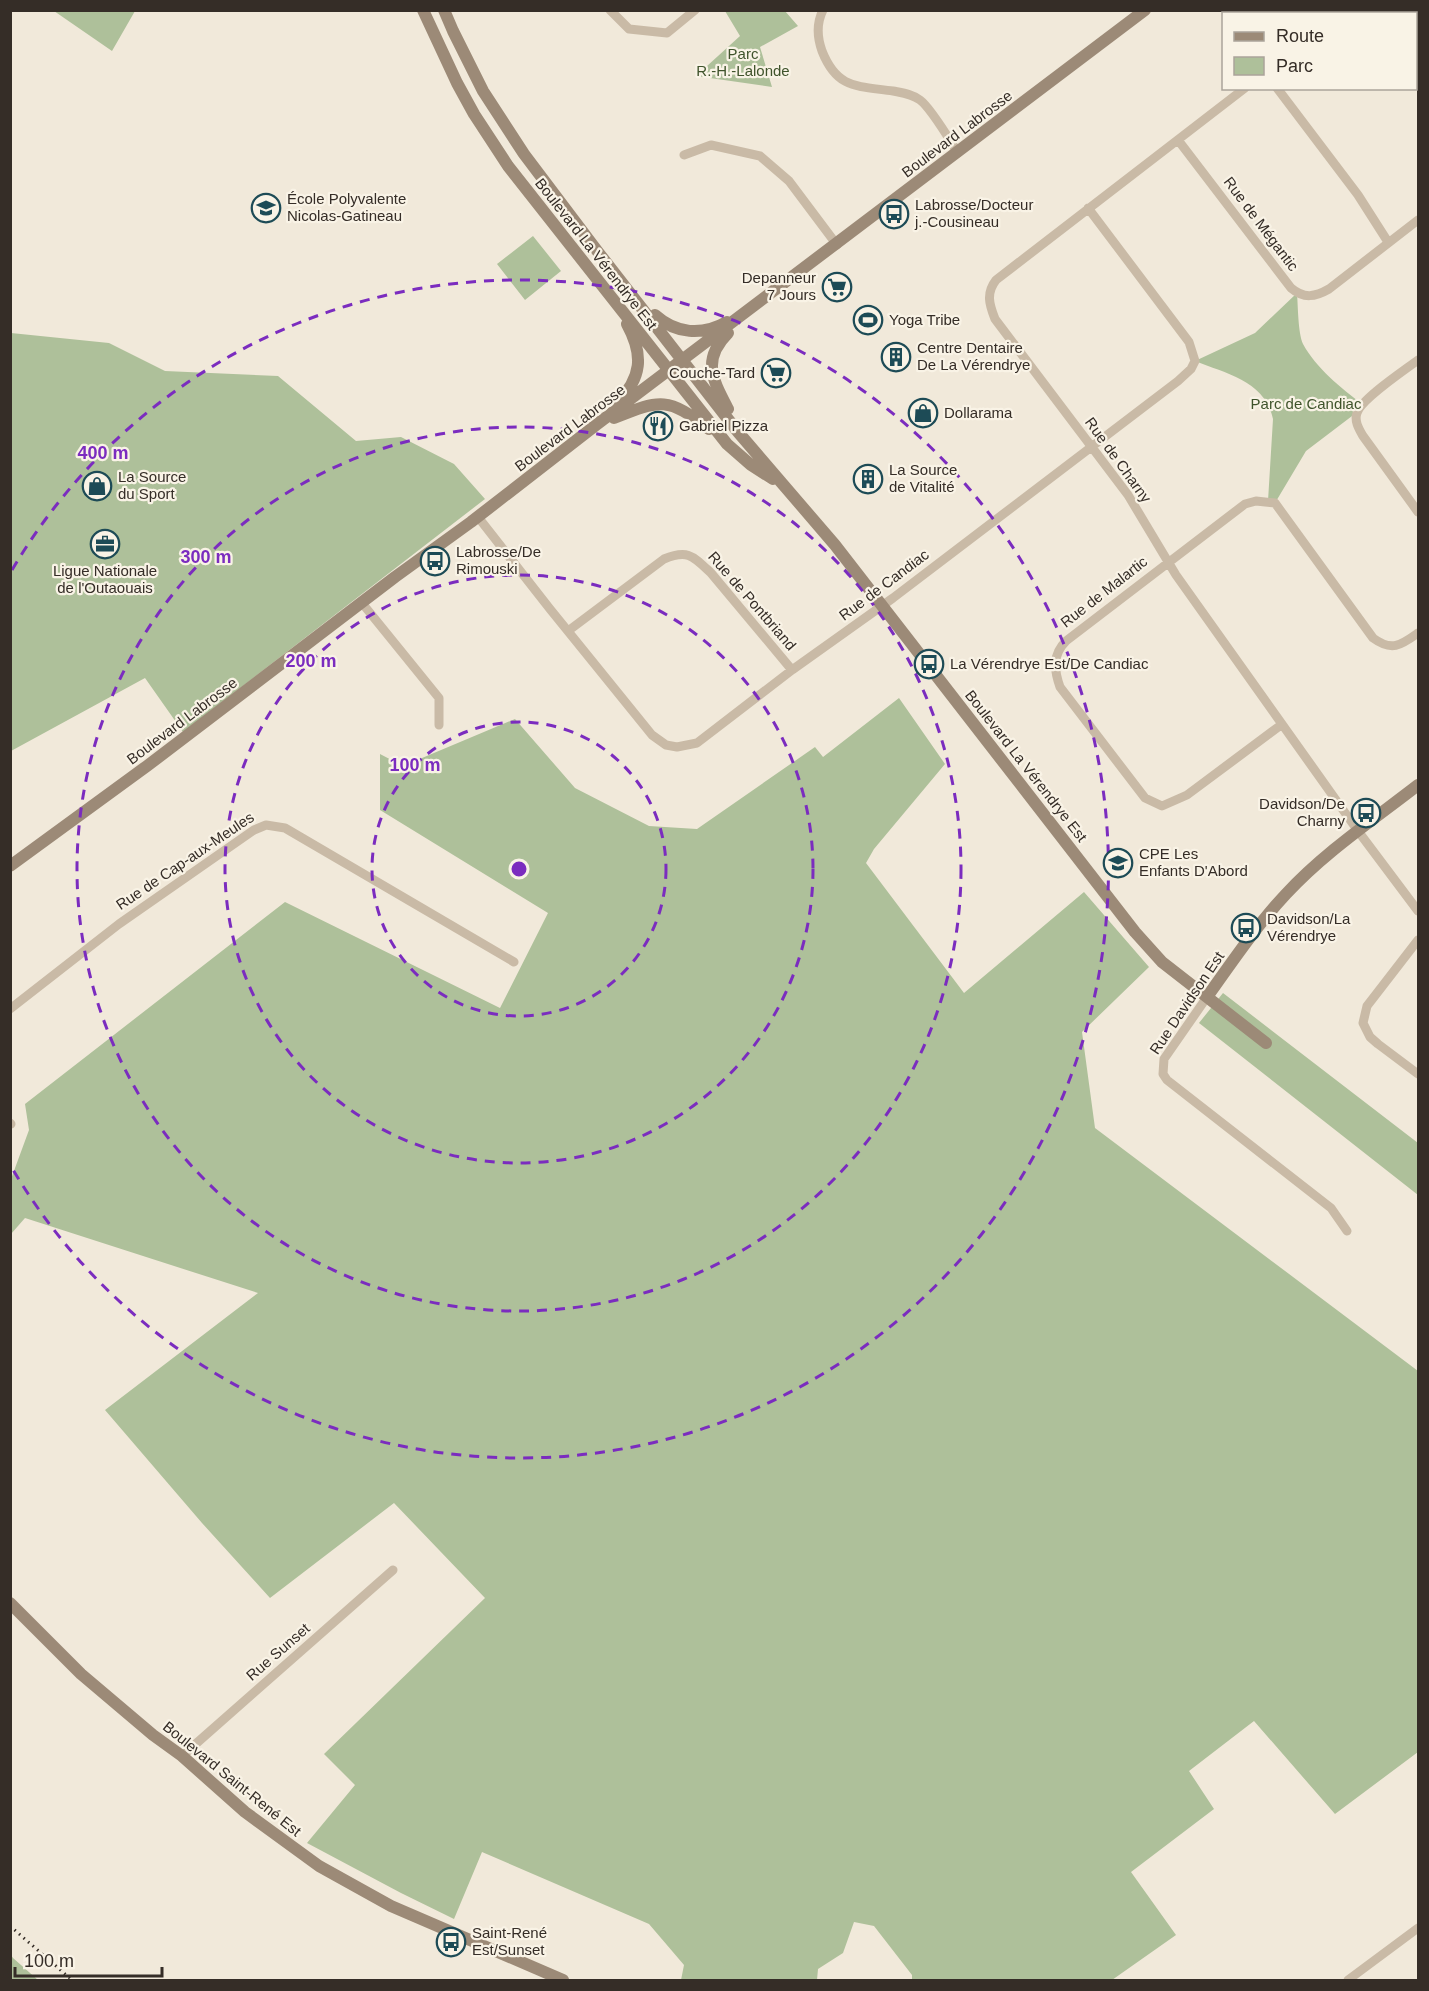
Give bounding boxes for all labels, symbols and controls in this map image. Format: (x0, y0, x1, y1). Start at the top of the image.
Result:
legend (1222, 12, 1417, 90)
text: Route (1276, 26, 1324, 46)
park label: Parc R.-H.-Lalonde (696, 45, 790, 79)
text: Parc (1276, 56, 1313, 76)
street label: Boulevard Labrosse (898, 87, 1015, 181)
street label: Rue de Mégantic (1220, 173, 1303, 274)
street label: Boulevard La Vérendrye Est (532, 175, 661, 333)
place label: École Polyvalente Nicolas-Gatineau (287, 190, 406, 224)
school or university icon: École Polyvalente Nicolas-Gatineau (250, 192, 282, 224)
place label: Labrosse/Docteur j.-Cousineau (914, 196, 1033, 230)
bus stop icon: Labrosse/Docteur j.-Cousineau (878, 198, 910, 230)
place label: Depanneur 7 Jours (742, 269, 816, 303)
supermarket icon: Depanneur 7 Jours (821, 271, 853, 303)
sports icon: Yoga Tribe (852, 304, 884, 336)
place label: Yoga Tribe (889, 311, 960, 328)
place label: Centre Dentaire De La Vérendrye (917, 339, 1030, 373)
building icon: Centre Dentaire De La Vérendrye (880, 341, 912, 373)
supermarket icon: Couche-Tard (760, 357, 792, 389)
place label: Couche-Tard (669, 364, 755, 381)
street label: Boulevard Labrosse (511, 381, 628, 475)
park label: Parc de Candiac (1251, 395, 1362, 412)
shop icon: Dollarama (907, 397, 939, 429)
place label: Dollarama (944, 404, 1013, 421)
restaurant icon: Gabriel Pizza (642, 410, 674, 442)
street label: Rue de Charny (1082, 414, 1155, 506)
place label: Gabriel Pizza (679, 417, 769, 434)
text: 400 m (77, 443, 129, 463)
place label: La Source de Vitalité (889, 461, 957, 495)
building icon: La Source de Vitalité (852, 463, 884, 495)
place label: La Source du Sport (118, 468, 186, 502)
shop icon: La Source du Sport (81, 470, 113, 502)
office icon: Ligue Nationale de l'Outaouais (89, 528, 121, 560)
place label: Labrosse/De Rimouski (456, 543, 541, 577)
bus stop icon: Labrosse/De Rimouski (419, 545, 451, 577)
street label: Rue de Candiac (836, 545, 932, 624)
text: 300 m (180, 547, 232, 567)
street label: Rue de Pontbriand (705, 548, 800, 653)
street label: Rue de Malartic (1057, 552, 1151, 631)
place label: Ligue Nationale de l'Outaouais (53, 562, 157, 596)
bus stop icon: La Vérendrye Est/De Candiac (913, 648, 945, 680)
text: 200 m (285, 651, 337, 671)
place label: La Vérendrye Est/De Candiac (950, 655, 1149, 672)
street label: Boulevard Labrosse (123, 674, 240, 768)
street label: Boulevard La Vérendrye Est (962, 687, 1091, 845)
text: 100 m (389, 755, 441, 775)
place label: Davidson/De Charny (1259, 795, 1345, 829)
bus stop icon: Davidson/De Charny (1350, 797, 1382, 829)
street label: Rue de Cap-aux-Meules (113, 808, 257, 913)
place label: CPE Les Enfants D'Abord (1139, 845, 1248, 879)
school or university icon: CPE Les Enfants D'Abord (1102, 847, 1134, 879)
centre of rings (509, 859, 529, 879)
place label: Davidson/La Vérendrye (1267, 910, 1351, 944)
bus stop icon: Davidson/La Vérendrye (1230, 912, 1262, 944)
street label: Rue Davidson Est (1146, 948, 1228, 1057)
street label: Rue Sunset (243, 1619, 313, 1684)
street label: Boulevard Saint-René Est (160, 1718, 305, 1840)
place label: Saint-René Est/Sunset (472, 1924, 547, 1958)
bus stop icon: Saint-René Est/Sunset (435, 1926, 467, 1958)
scale bar (15, 1940, 162, 1978)
text: 100 m (24, 1951, 74, 1971)

